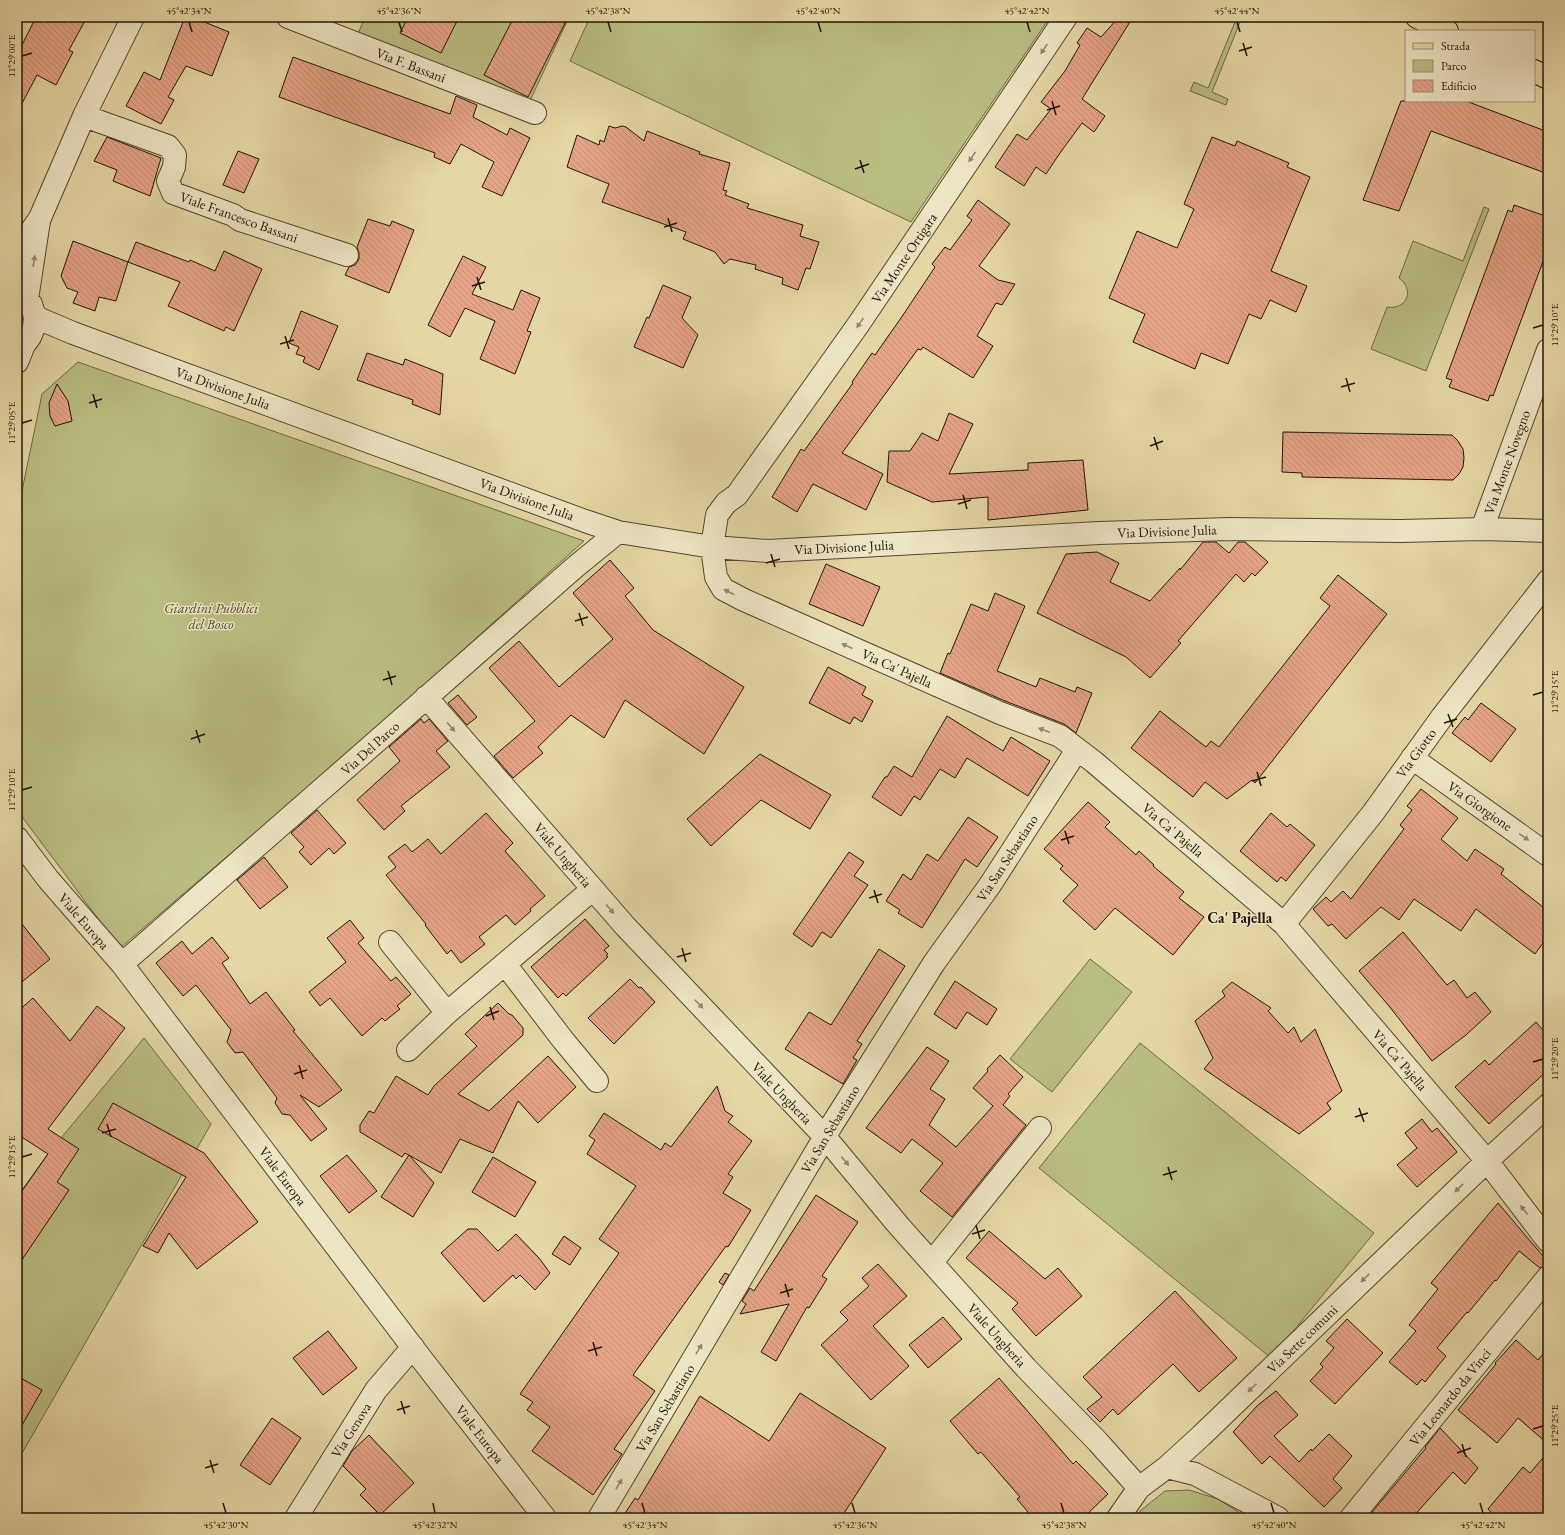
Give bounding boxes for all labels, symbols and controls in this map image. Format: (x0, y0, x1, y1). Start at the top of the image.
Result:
text: 45°42'34"N (167, 4, 212, 17)
text: 45°42'36"N (377, 4, 422, 17)
text: 45°42'38"N (586, 4, 631, 17)
text: 45°42'40"N (796, 4, 841, 17)
text: 45°42'42"N (1005, 4, 1050, 17)
text: 45°42'44"N (1215, 4, 1260, 17)
legend (1405, 30, 1535, 102)
text: 11°29'00"E (5, 34, 18, 77)
text: Strada (1441, 38, 1470, 54)
street label: Via F. Bassani (374, 43, 449, 87)
one-way arrow (1040, 44, 1048, 55)
text: Parco (1441, 58, 1466, 74)
text: Edificio (1441, 78, 1477, 94)
one-way arrow (968, 152, 976, 163)
street label: Viale Francesco Bassani (177, 187, 301, 247)
street label: Via Monte Ortigara (867, 209, 941, 307)
one-way arrow (31, 255, 37, 267)
text: 11°29'10"E (1548, 303, 1561, 346)
one-way arrow (856, 317, 863, 329)
street label: Via Divisione Julia (173, 363, 273, 414)
text: 11°29'05"E (5, 401, 18, 444)
street label: Via Monte Novegno (1480, 407, 1534, 517)
street label: Via Divisione Julia (477, 474, 577, 525)
street label: Via Divisione Julia (1117, 520, 1217, 542)
street label: Via Divisione Julia (794, 535, 895, 559)
one-way arrow (723, 589, 735, 595)
park label: Giardini Pubblici del Bosco (164, 599, 259, 633)
one-way arrow (842, 643, 853, 649)
street label: Via Ca' Pajella (859, 644, 936, 692)
text: 11°29'15"E (1548, 670, 1561, 713)
street label: Via Del Parco (337, 717, 403, 779)
one-way arrow (447, 722, 456, 732)
street label: Via Giotto (1392, 725, 1440, 781)
one-way arrow (1038, 727, 1050, 733)
text: 11°29'10"E (5, 768, 18, 811)
street label: Via Giorgione (1444, 777, 1517, 835)
street label: Via Ca' Pajella (1138, 799, 1208, 861)
street label: Via San Sebastiano (972, 811, 1042, 905)
street label: Viale Ungheria (530, 819, 596, 891)
one-way arrow (1518, 833, 1529, 841)
street label: Viale Europa (55, 889, 114, 953)
one-way arrow (606, 904, 615, 915)
district label: Ca' Pajella (1208, 908, 1273, 927)
one-way arrow (694, 1000, 703, 1009)
street label: Via Ca' Pajella (1368, 1026, 1432, 1095)
text: 11°29'20"E (1548, 1037, 1561, 1080)
street label: Viale Ungheria (748, 1058, 817, 1128)
street label: Via San Sebastiano (797, 1081, 863, 1176)
text: 11°29'15"E (5, 1135, 18, 1178)
street label: Viale Europa (255, 1143, 311, 1209)
one-way arrow (840, 1156, 849, 1166)
one-way arrow (1454, 1183, 1464, 1193)
one-way arrow (1520, 1205, 1529, 1216)
one-way arrow (1360, 1273, 1370, 1283)
street label: Viale Ungheria (964, 1299, 1031, 1371)
street label: Via Sette comuni (1263, 1300, 1342, 1377)
one-way arrow (696, 1343, 703, 1355)
street label: Via Leonardo da Vinci (1405, 1344, 1495, 1449)
street label: Via San Sebastiano (632, 1360, 698, 1455)
one-way arrow (1247, 1383, 1257, 1393)
street label: Via Genova (327, 1398, 375, 1461)
street label: Viale Europa (452, 1401, 509, 1467)
text: 11°29'25"E (1548, 1404, 1561, 1447)
one-way arrow (615, 1478, 622, 1490)
text: 45°42'30"N (204, 1518, 249, 1531)
text: 45°42'32"N (413, 1518, 458, 1531)
text: 45°42'34"N (623, 1518, 668, 1531)
text: 45°42'36"N (833, 1518, 878, 1531)
text: 45°42'38"N (1042, 1518, 1087, 1531)
text: 45°42'40"N (1252, 1518, 1297, 1531)
text: 45°42'42"N (1461, 1518, 1506, 1531)

